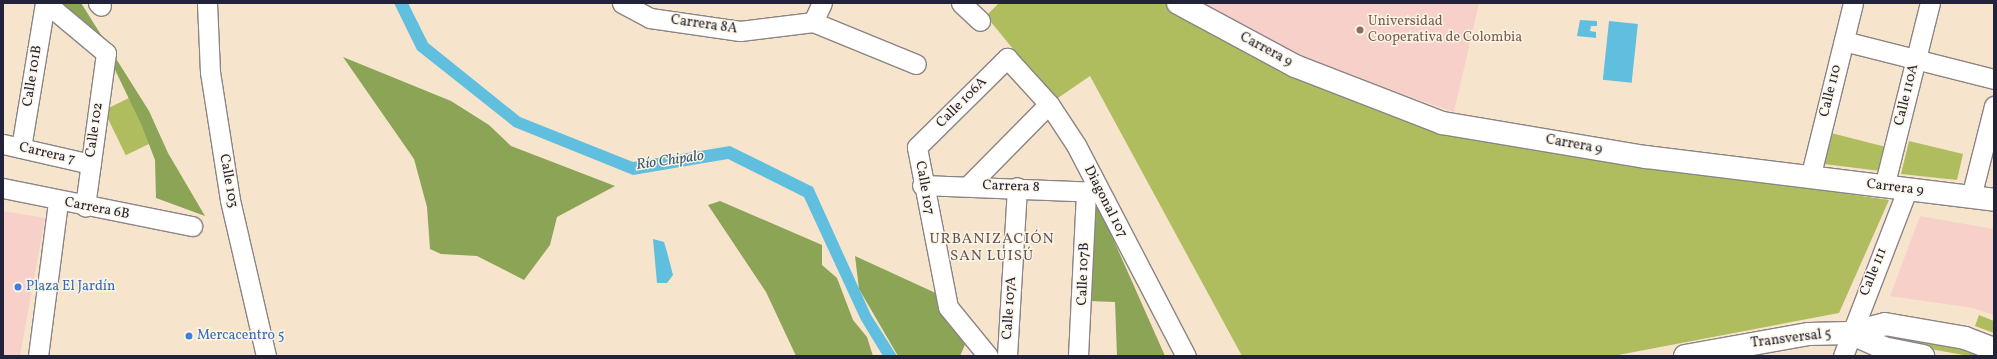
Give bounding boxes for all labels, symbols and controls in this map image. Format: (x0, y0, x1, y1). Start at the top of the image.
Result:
street label: Carrera 8A (670, 12, 738, 38)
place label: Universidad Cooperativa de Colombia (1368, 14, 1522, 46)
marker: Universidad Cooperativa de Colombia (1355, 25, 1365, 35)
street label: Carrera 9 (1237, 29, 1295, 71)
street label: Calle 101B (20, 44, 46, 108)
street label: Calle 110A (1891, 62, 1923, 128)
street label: Calle 110 (1816, 63, 1846, 119)
street label: Calle 106A (933, 74, 991, 132)
street label: Calle 102 (83, 101, 107, 159)
street label: Carrera 9 (1544, 132, 1604, 158)
street label: Carrera 7 (17, 139, 77, 169)
water label: Río Chipalo (635, 147, 705, 175)
street label: Calle 103 (215, 153, 241, 209)
street label: Calle 107 (911, 160, 937, 216)
street label: Diagonal 107 (1080, 163, 1130, 241)
street label: Carrera 9 (1865, 176, 1925, 200)
street label: Carrera 8 (982, 178, 1040, 196)
street label: Carrera 6B (63, 194, 131, 224)
district label: URBANIZACIÓN SAN LUISÚ (929, 230, 1055, 265)
street label: Calle 107B (1075, 242, 1093, 306)
street label: Calle 111 (1857, 246, 1891, 298)
street label: Calle 107A (999, 276, 1021, 340)
place label: Plaza El Jardín (26, 279, 115, 295)
marker: Plaza El Jardín (13, 282, 23, 292)
street label: Transversal 5 (1750, 326, 1832, 352)
place label: Mercacentro 5 (197, 328, 284, 344)
marker: Mercacentro 5 (184, 331, 194, 341)

